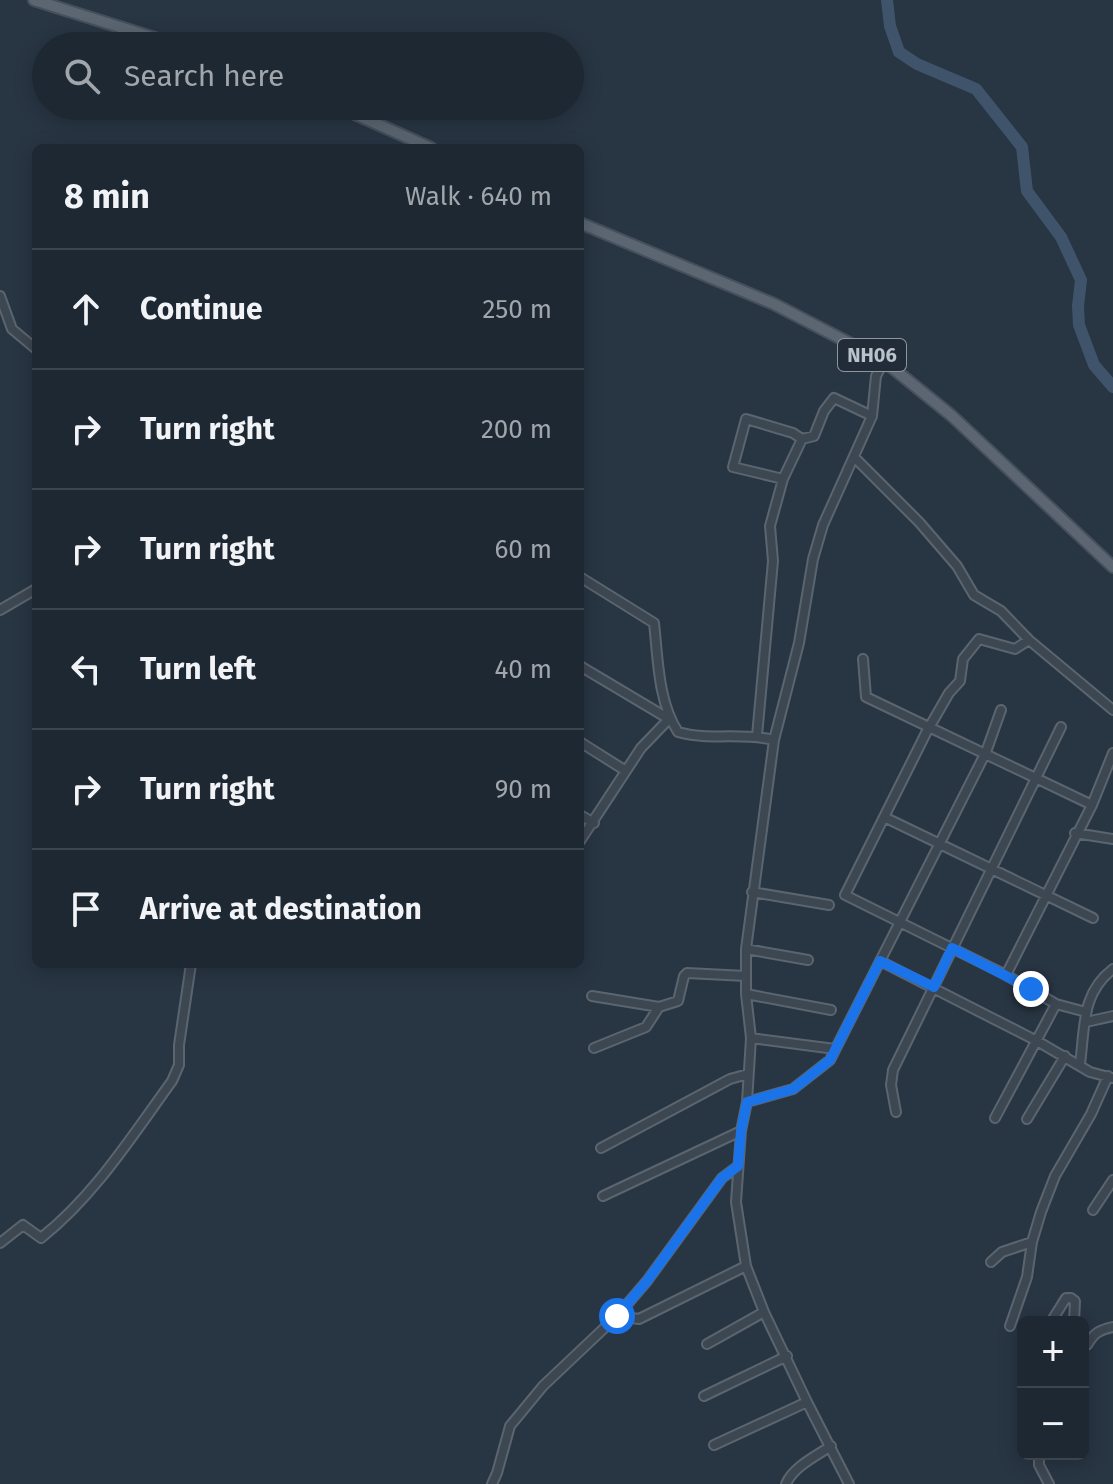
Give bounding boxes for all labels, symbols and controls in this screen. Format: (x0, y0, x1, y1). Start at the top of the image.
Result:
search box (32, 32, 584, 120)
icon: search (60, 54, 104, 98)
text: Search here (124, 58, 284, 94)
text: 8 min (64, 176, 150, 217)
text: Walk · 640 m (405, 181, 552, 212)
icon: ahead (64, 287, 108, 331)
text: Continue (140, 291, 263, 327)
text: 250 m (482, 294, 552, 325)
road number: NH06 (838, 339, 906, 371)
icon: right (64, 407, 108, 451)
text: Turn right (140, 411, 275, 447)
text: 200 m (481, 414, 552, 445)
icon: right (64, 527, 108, 571)
text: Turn right (140, 531, 275, 567)
text: 60 m (494, 534, 552, 565)
icon: left (64, 647, 108, 691)
text: Turn left (140, 651, 256, 687)
text: 40 m (494, 654, 552, 685)
icon: right (64, 767, 108, 811)
text: Turn right (140, 771, 275, 807)
text: 90 m (495, 774, 552, 805)
icon: arrive (64, 887, 108, 931)
text: Arrive at destination (140, 891, 422, 927)
route end (1013, 971, 1049, 1007)
route start (599, 1298, 635, 1334)
map controls (1017, 1316, 1089, 1460)
button: + (1017, 1316, 1089, 1388)
button: − (1017, 1388, 1089, 1460)

